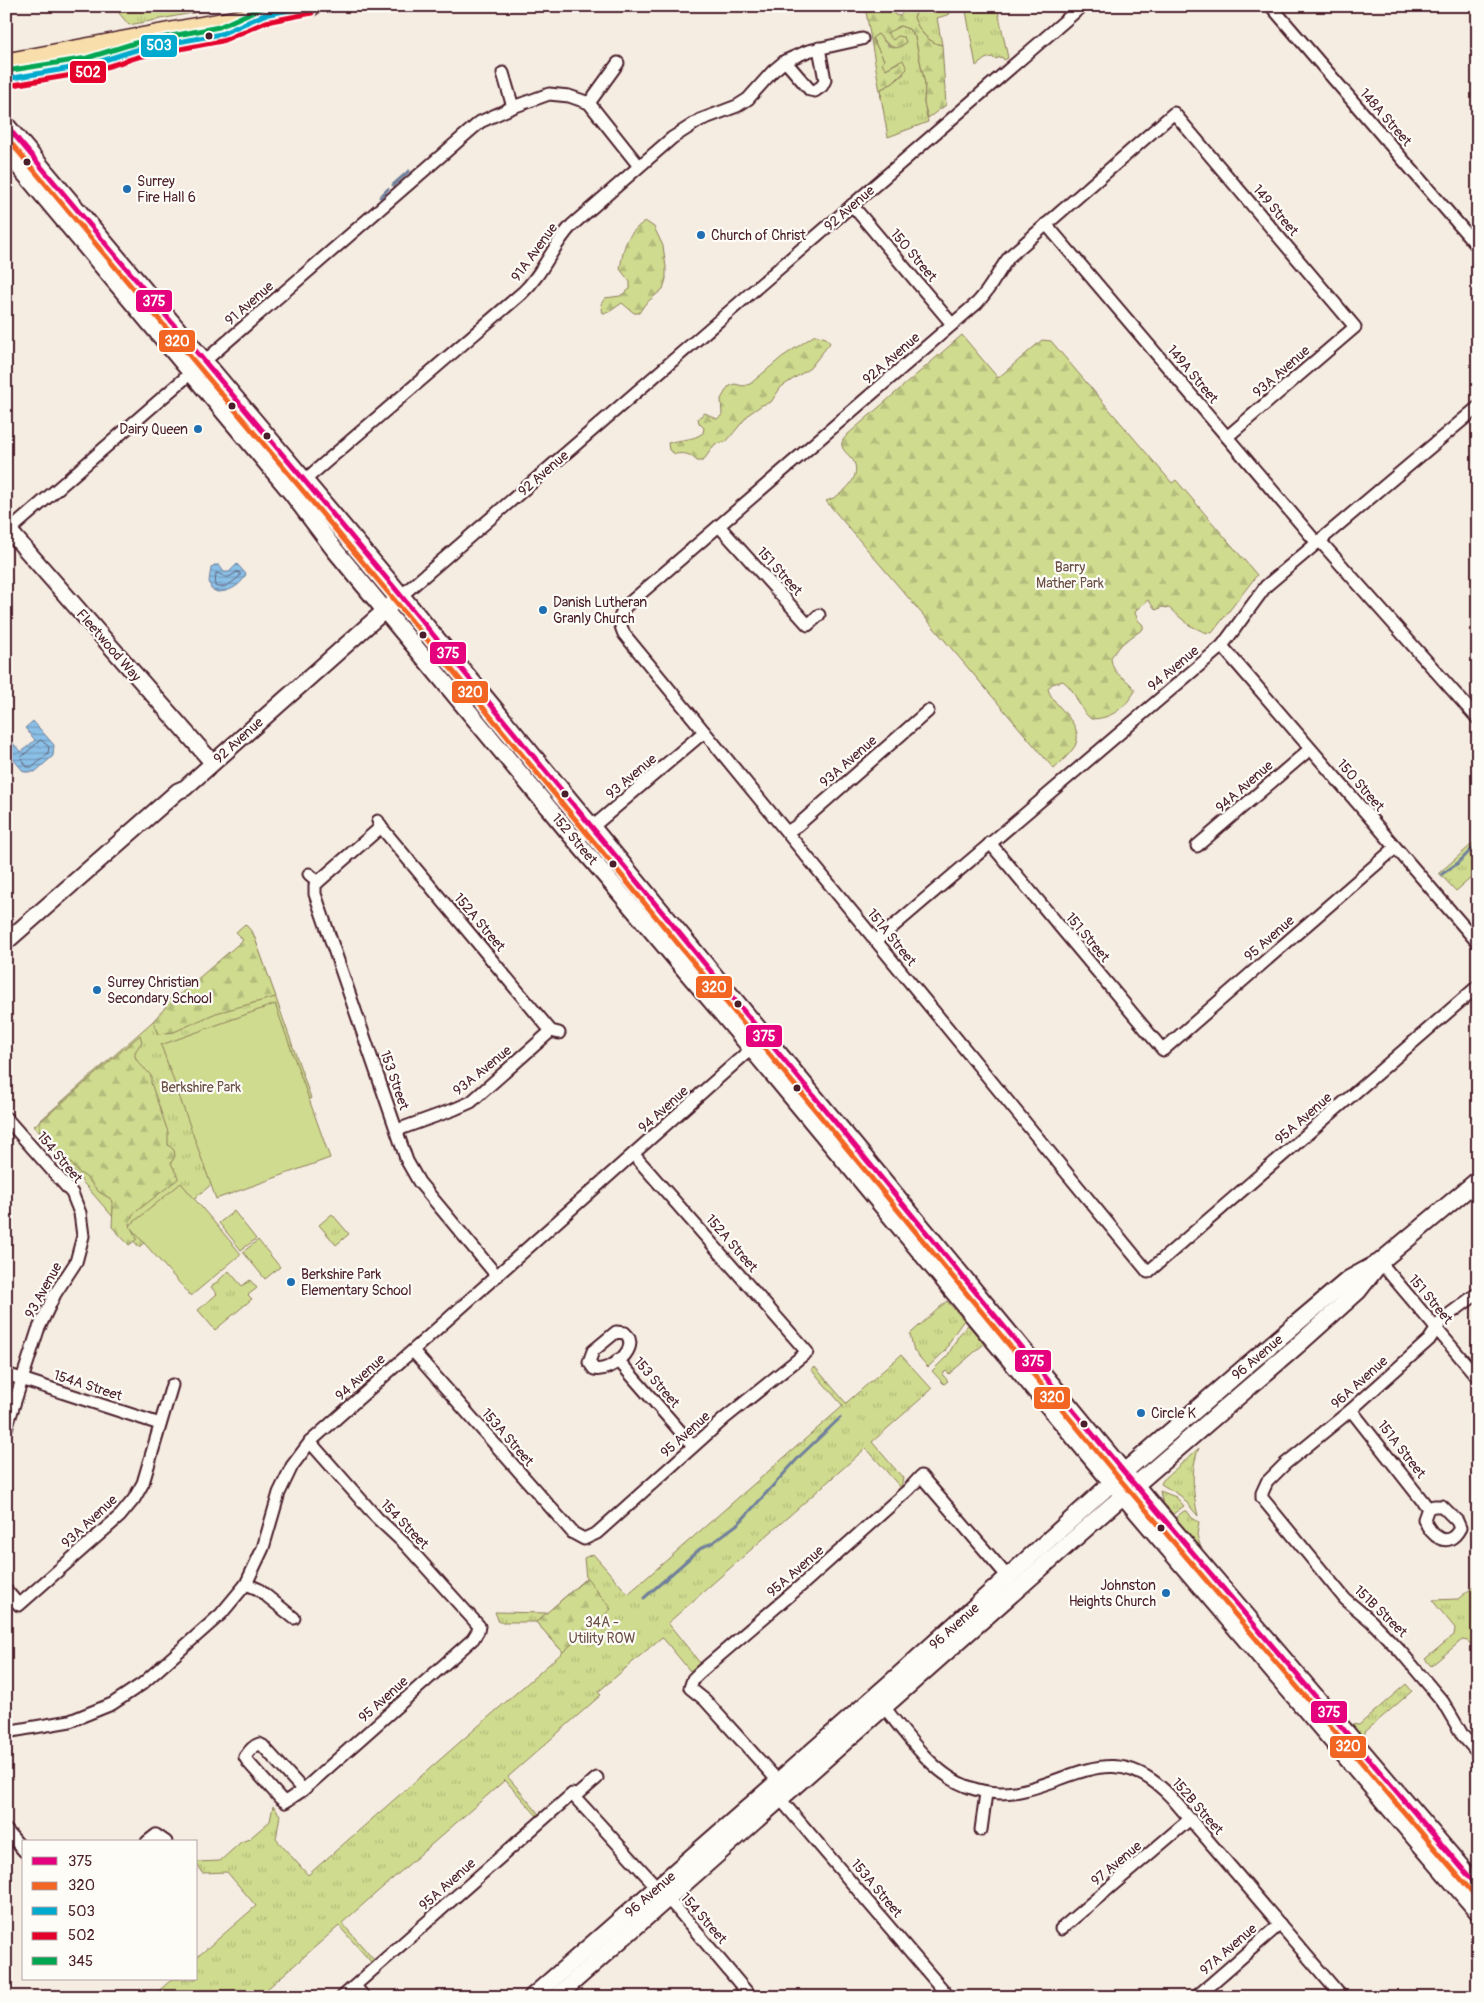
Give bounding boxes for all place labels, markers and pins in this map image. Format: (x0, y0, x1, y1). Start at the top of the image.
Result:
unlabelled marker (204, 31, 214, 41)
unlabelled marker (22, 157, 32, 167)
place label: Surrey Fire Hall 6 (137, 173, 196, 206)
marker: Surrey Fire Hall 6 (121, 183, 133, 195)
place label: Church of Christ (711, 227, 806, 244)
marker: Church of Christ (695, 229, 707, 241)
unlabelled marker (227, 401, 237, 411)
place label: Dairy Queen (119, 421, 188, 438)
marker: Dairy Queen (192, 423, 204, 435)
unlabelled marker (262, 431, 272, 441)
place label: Danish Lutheran Granly Church (553, 594, 647, 627)
marker: Danish Lutheran Granly Church (537, 604, 549, 616)
unlabelled marker (418, 630, 428, 640)
unlabelled marker (560, 789, 570, 799)
unlabelled marker (608, 859, 618, 869)
place label: Surrey Christian Secondary School (107, 974, 212, 1007)
marker: Surrey Christian Secondary School (91, 984, 103, 996)
unlabelled marker (733, 999, 743, 1009)
unlabelled marker (792, 1083, 802, 1093)
place label: Berkshire Park Elementary School (301, 1266, 412, 1299)
marker: Berkshire Park Elementary School (285, 1276, 297, 1288)
place label: Circle K (1151, 1405, 1197, 1422)
marker: Circle K (1135, 1407, 1147, 1419)
unlabelled marker (1079, 1419, 1089, 1429)
unlabelled marker (1156, 1523, 1166, 1533)
place label: Johnston Heights Church (1069, 1577, 1156, 1610)
marker: Johnston Heights Church (1160, 1587, 1172, 1599)

